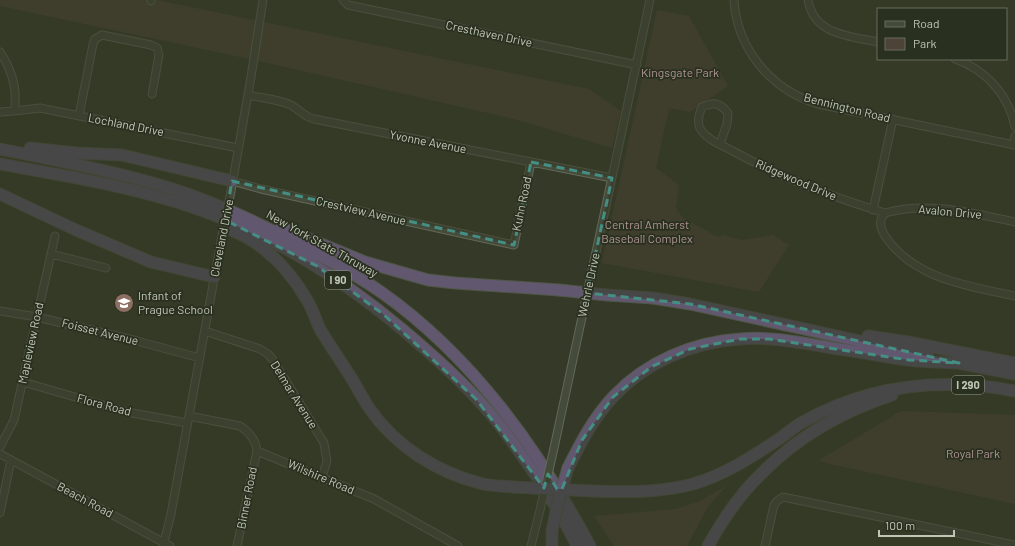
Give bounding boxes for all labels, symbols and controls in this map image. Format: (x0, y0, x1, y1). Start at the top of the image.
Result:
legend (877, 8, 1007, 60)
text: Road (913, 16, 940, 30)
street label: Cresthaven Drive (445, 17, 534, 49)
text: Park (913, 36, 937, 50)
park label: Kingsgate Park (641, 65, 719, 79)
street label: Bennington Road (802, 89, 892, 125)
street label: Lochland Drive (87, 110, 165, 138)
street label: Yvonne Avenue (388, 127, 468, 155)
street label: Ridgewood Drive (754, 156, 839, 202)
street label: Kuhn Road (508, 175, 534, 232)
street label: Crestview Avenue (315, 193, 408, 227)
street label: Cleveland Drive (207, 198, 235, 278)
street label: Avalon Drive (918, 201, 982, 221)
street label: New York State Thruway (264, 207, 381, 280)
park label: Central Amherst Baseball Complex (601, 217, 693, 245)
street label: Wehrle Drive (574, 251, 602, 318)
road number: I 90 (325, 271, 351, 289)
place label: Infant of Prague School (138, 288, 213, 316)
school or university icon: Infant of Prague School (113, 292, 135, 314)
street label: Mapleview Road (15, 301, 45, 385)
street label: Foisset Avenue (60, 315, 140, 347)
street label: Delmar Avenue (268, 358, 321, 431)
road number: I 290 (952, 376, 984, 394)
street label: Flora Road (76, 390, 133, 418)
park label: Royal Park (946, 446, 1000, 460)
street label: Wilshire Road (286, 456, 357, 496)
street label: Binner Road (233, 465, 259, 530)
street label: Beach Road (55, 478, 116, 520)
scale bar (879, 512, 954, 538)
text: 100 m (885, 518, 915, 532)

